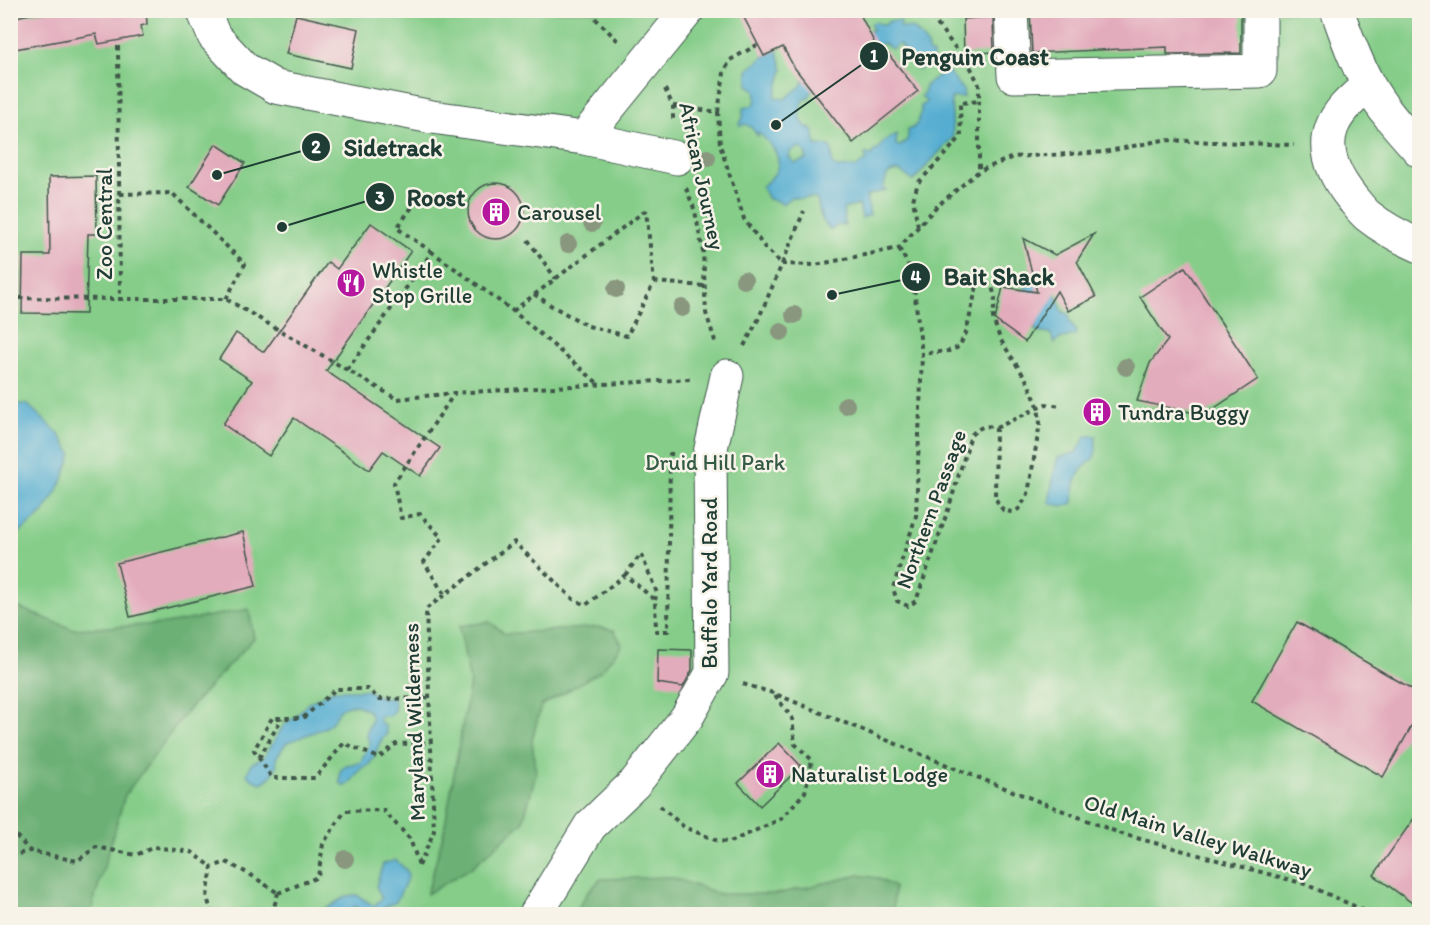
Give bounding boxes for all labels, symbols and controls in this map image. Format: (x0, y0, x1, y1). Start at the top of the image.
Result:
callout: Penguin Coast (859, 35, 1061, 77)
text: Penguin Coast (901, 42, 1049, 72)
text: 1 (870, 45, 879, 67)
street label: African Journey (673, 100, 731, 253)
callout: Sidetrack (301, 126, 454, 168)
text: Sidetrack (344, 133, 443, 162)
text: 2 (311, 136, 321, 158)
street label: Zoo Central (91, 168, 118, 280)
callout: Roost (365, 176, 477, 218)
text: Roost (407, 183, 465, 212)
text: 3 (375, 187, 385, 209)
building icon: Carousel (480, 196, 512, 228)
place label: Carousel (517, 199, 601, 226)
callout: Bait Shack (901, 256, 1066, 298)
place label: Whistle Stop Grille (372, 257, 472, 309)
text: Bait Shack (944, 262, 1055, 291)
text: 4 (911, 266, 922, 288)
restaurant icon: Whistle Stop Grille (335, 267, 367, 299)
building icon: Tundra Buggy (1081, 396, 1113, 428)
place label: Tundra Buggy (1118, 399, 1250, 426)
street label: Northern Passage (890, 426, 972, 592)
park label: Druid Hill Park (645, 449, 786, 476)
street label: Buffalo Yard Road (696, 497, 723, 669)
street label: Maryland Wilderness (397, 623, 431, 821)
building icon: Naturalist Lodge (754, 758, 786, 790)
place label: Naturalist Lodge (791, 761, 948, 788)
street label: Old Main Valley Walkway (1081, 788, 1316, 884)

